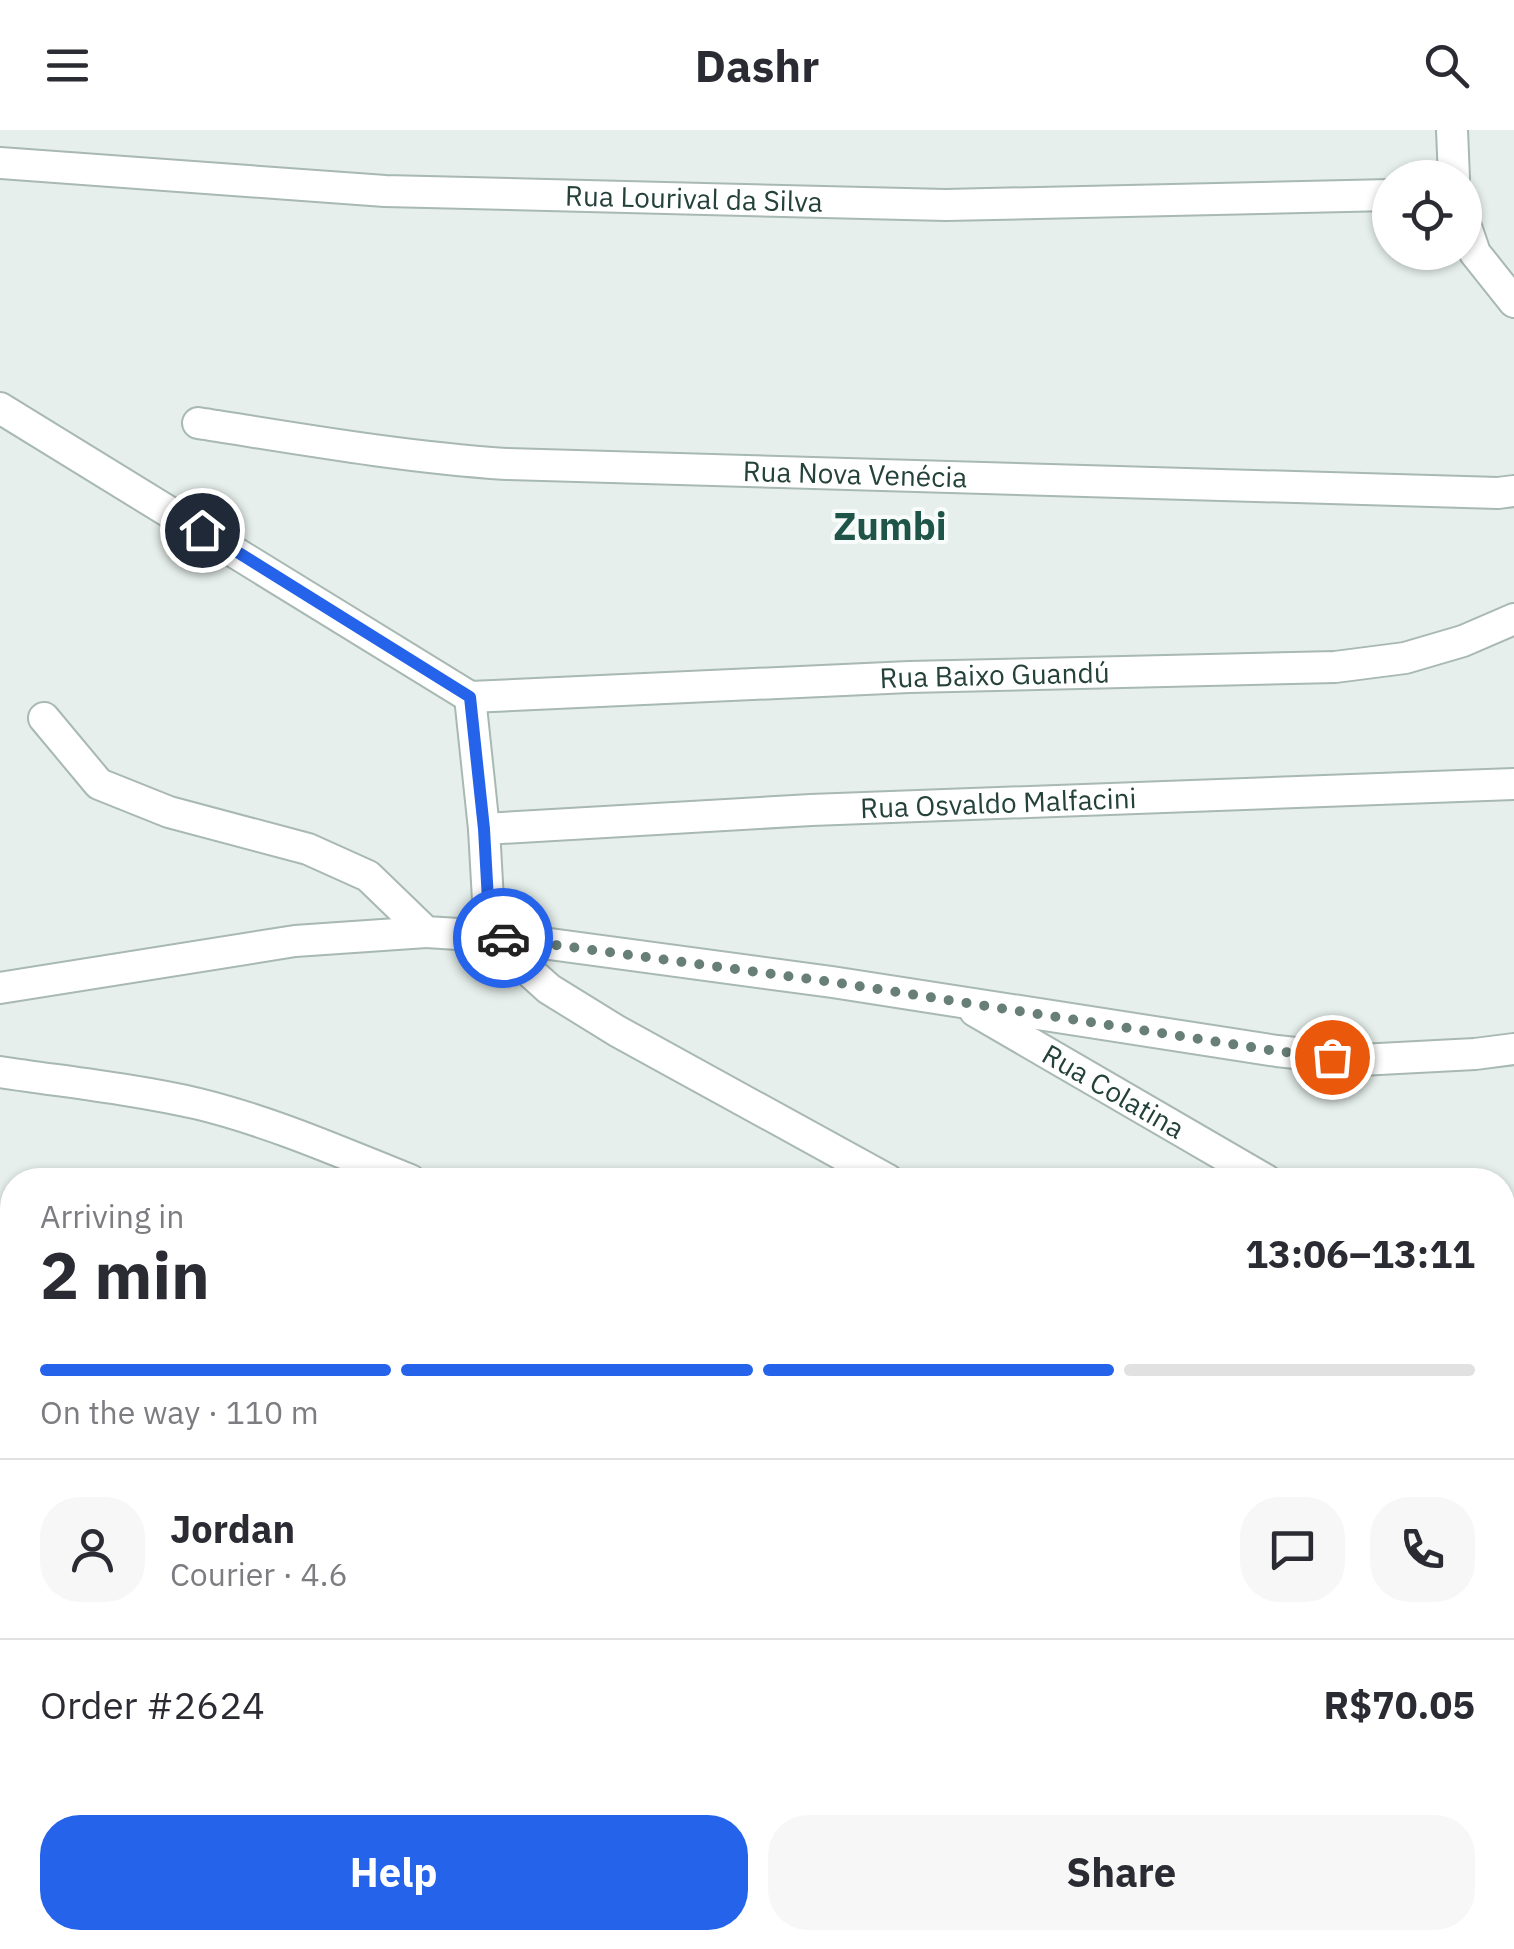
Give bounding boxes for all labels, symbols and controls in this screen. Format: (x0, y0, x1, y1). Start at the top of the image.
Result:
text: Dashr (695, 36, 819, 94)
icon: menu (40, 38, 95, 93)
icon: search (1419, 38, 1474, 93)
map controls (1372, 160, 1482, 270)
button: locate (1372, 160, 1482, 270)
street label: Rua Lourival da Silva (565, 176, 823, 220)
street label: Rua Nova Venécia (742, 452, 968, 495)
pin (160, 488, 245, 573)
district label: Zumbi (833, 501, 947, 550)
icon: home (175, 503, 230, 558)
street label: Rua Baixo Guandú (879, 653, 1110, 696)
street label: Rua Osvaldo Malfacini (859, 779, 1137, 826)
courier (453, 888, 553, 988)
icon: car (476, 911, 531, 966)
pin (1290, 1015, 1375, 1100)
icon: bag (1305, 1030, 1360, 1085)
street label: Rua Colatina (1036, 1035, 1192, 1147)
text: Arriving in (40, 1195, 185, 1237)
text: 13:06–13:11 (1245, 1229, 1475, 1278)
text: 2 min (40, 1232, 210, 1317)
text: On the way · 110 m (40, 1391, 319, 1433)
button: person (40, 1497, 145, 1602)
button: chat (1240, 1497, 1345, 1602)
button: phone (1370, 1497, 1475, 1602)
text: Jordan (170, 1504, 295, 1553)
text: Courier · 4.6 (170, 1553, 348, 1595)
text: Order #2624 (40, 1680, 265, 1729)
text: R$70.05 (1324, 1680, 1475, 1729)
button: Help (40, 1815, 748, 1930)
button: Share (768, 1815, 1475, 1930)

